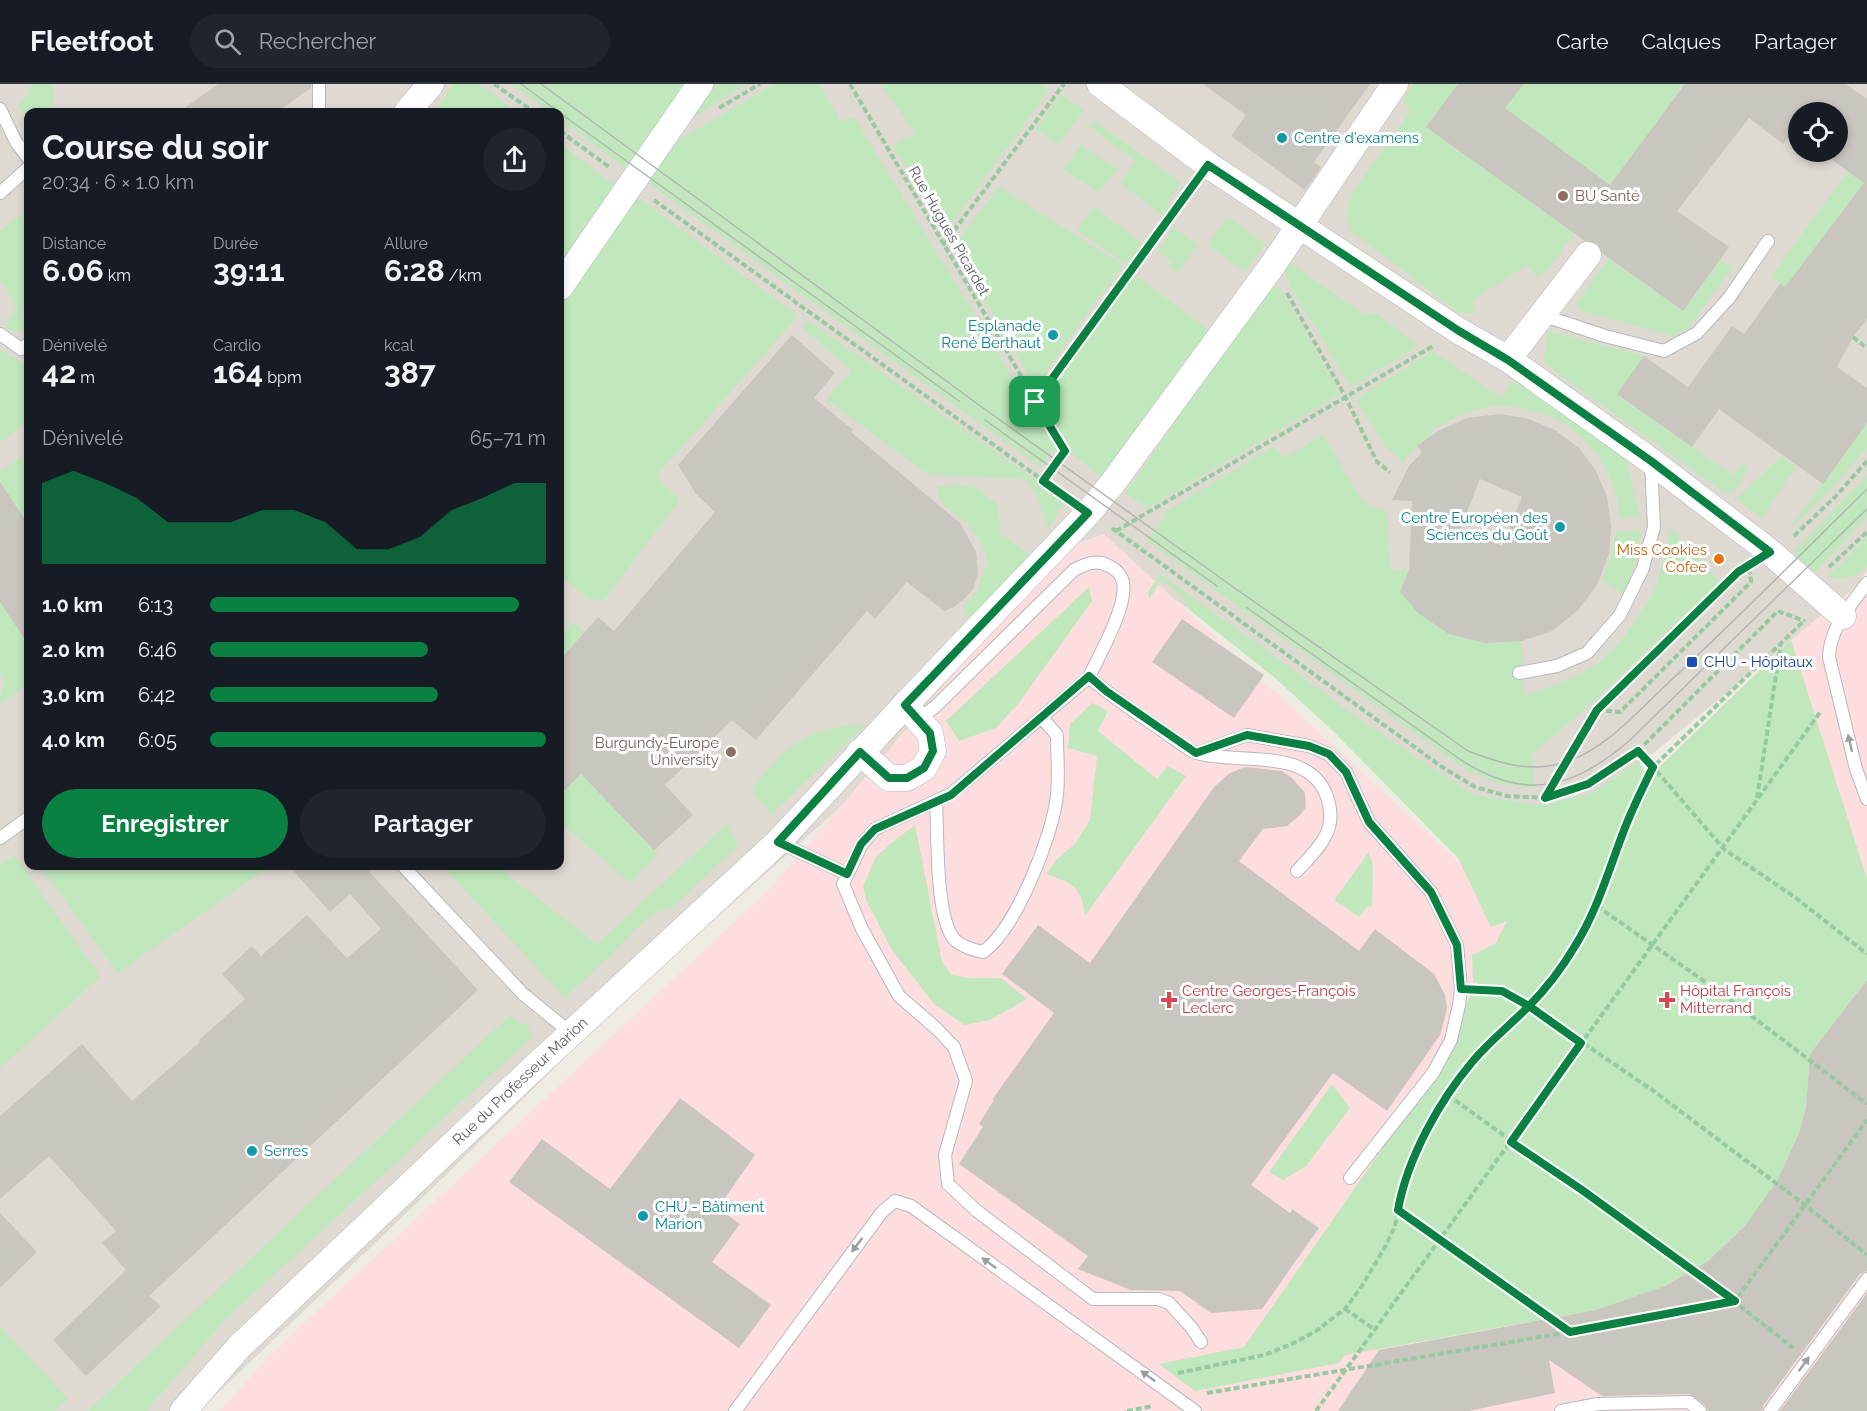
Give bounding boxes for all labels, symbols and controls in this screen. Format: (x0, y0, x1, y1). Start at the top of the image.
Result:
search box (190, 14, 610, 68)
text: Fleetfoot (30, 25, 154, 58)
icon: search (211, 25, 244, 58)
text: Rechercher (259, 28, 376, 54)
text: Carte (1556, 29, 1609, 54)
text: Calques (1642, 29, 1721, 54)
text: Partager (1754, 29, 1837, 54)
map controls (1788, 102, 1848, 162)
button: locate (1788, 102, 1848, 162)
text: Course du soir (42, 128, 269, 167)
button: share (483, 128, 546, 191)
place label: Centre d'examens (1294, 129, 1419, 147)
marker: Centre d'examens (1275, 131, 1289, 145)
street label: Rue Hugues Picardet (905, 163, 993, 299)
text: 20:34 · 6 × 1.0 km (42, 170, 194, 194)
place label: BU Santé (1575, 187, 1640, 205)
marker: BU Santé (1556, 189, 1570, 203)
text: Distance (42, 234, 106, 253)
text: Durée (213, 234, 258, 253)
text: Allure (384, 234, 428, 253)
text: 6.06 (42, 253, 104, 288)
text: 39:11 (213, 253, 284, 288)
text: 6:28 (384, 253, 445, 288)
text: km (104, 266, 131, 285)
text: /km (445, 266, 482, 285)
place label: Esplanade René Berthaut (941, 317, 1041, 352)
marker: Esplanade René Berthaut (1046, 328, 1060, 342)
text: Dénivelé (42, 336, 107, 355)
text: Cardio (213, 336, 261, 355)
text: kcal (384, 336, 414, 355)
text: 42 (42, 355, 76, 390)
text: 164 (213, 355, 263, 390)
text: 387 (384, 355, 436, 390)
text: m (76, 368, 95, 387)
text: bpm (263, 368, 302, 387)
pin (1009, 376, 1060, 427)
icon: arrive (1018, 385, 1051, 418)
text: Dénivelé (42, 426, 123, 450)
text: 65–71 m (470, 426, 546, 450)
place label: Centre Européen des Sciences du Goût (1401, 509, 1548, 544)
marker: Centre Européen des Sciences du Goût (1553, 520, 1567, 534)
place label: Miss Cookies Cofee (1617, 541, 1707, 576)
marker: Miss Cookies Cofee (1712, 552, 1726, 566)
text: 1.0 km (42, 593, 103, 617)
text: 6:13 (138, 593, 173, 617)
text: 2.0 km (42, 638, 105, 662)
text: 6:46 (138, 638, 177, 662)
place label: CHU - Hôpitaux (1704, 653, 1813, 671)
marker: CHU - Hôpitaux (1685, 655, 1699, 669)
text: 3.0 km (42, 683, 105, 707)
text: 6:42 (138, 683, 175, 707)
text: 4.0 km (42, 728, 105, 752)
text: 6:05 (138, 728, 177, 752)
one-way arrow (1845, 733, 1854, 752)
place label: Burgundy-Europe University (595, 734, 719, 769)
marker: Burgundy-Europe University (724, 745, 738, 759)
button: Enregistrer (42, 789, 288, 858)
button: Partager (300, 789, 546, 858)
place label: Centre Georges-François Leclerc (1182, 982, 1356, 1017)
place label: Hôpital François Mitterrand (1680, 982, 1791, 1017)
marker: Centre Georges-François Leclerc (1160, 991, 1178, 1009)
marker: Hôpital François Mitterrand (1658, 991, 1676, 1009)
street label: Rue du Professeur Marion (449, 1014, 591, 1149)
place label: Serres (264, 1142, 308, 1160)
marker: Serres (245, 1144, 259, 1158)
place label: CHU - Bâtiment Marion (655, 1198, 764, 1233)
marker: CHU - Bâtiment Marion (636, 1209, 650, 1223)
one-way arrow (851, 1237, 863, 1253)
one-way arrow (982, 1257, 998, 1269)
one-way arrow (1798, 1356, 1810, 1371)
one-way arrow (1140, 1370, 1156, 1382)

